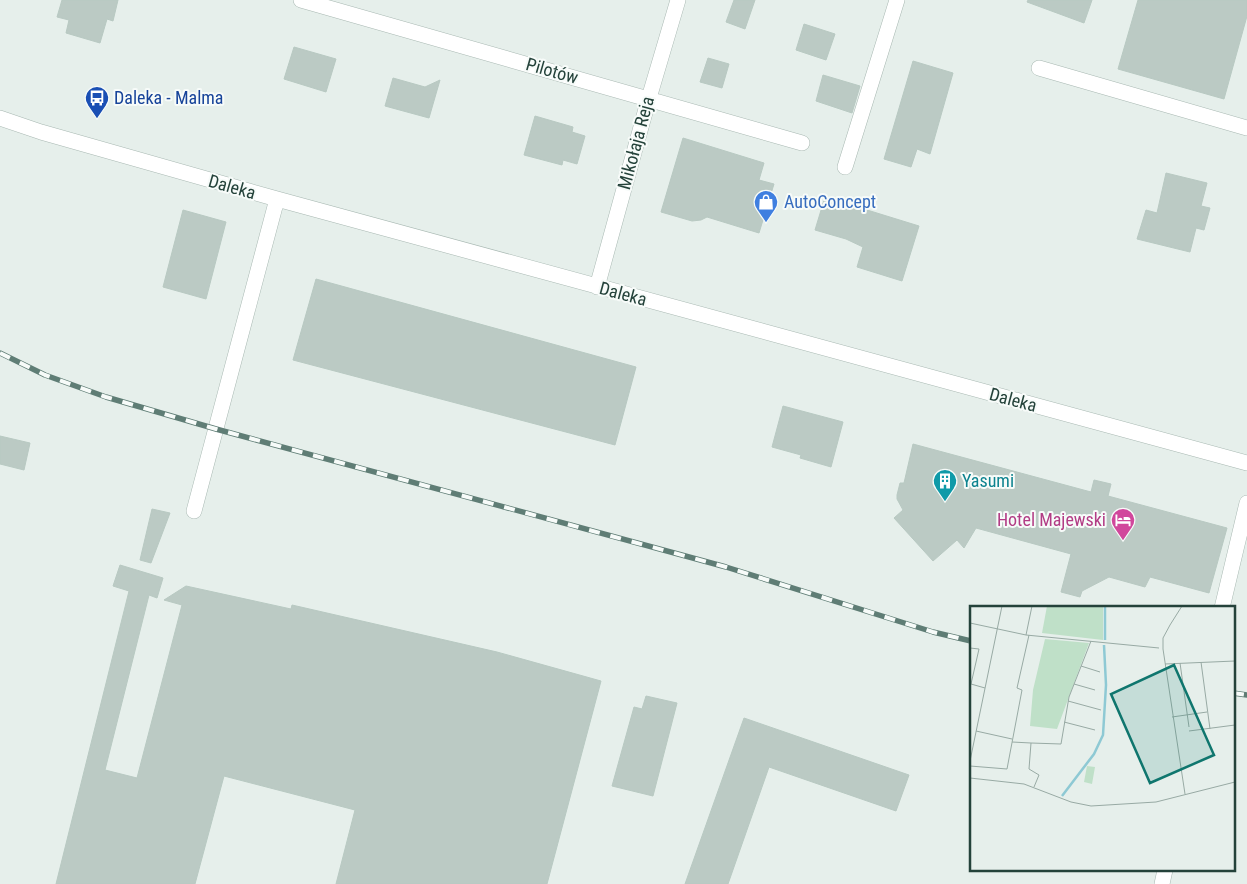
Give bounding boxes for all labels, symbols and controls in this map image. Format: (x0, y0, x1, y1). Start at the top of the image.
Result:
street label: Pilotów (524, 53, 581, 88)
bus stop icon: Daleka - Malma (84, 85, 110, 119)
place label: Daleka - Malma (114, 87, 223, 108)
street label: Mikołaja Reja (613, 94, 658, 192)
street label: Daleka (206, 170, 258, 203)
shop icon: AutoConcept (753, 189, 779, 223)
place label: AutoConcept (784, 191, 876, 212)
street label: Daleka (597, 277, 649, 310)
street label: Daleka (987, 383, 1039, 416)
building icon: Yasumi (932, 468, 958, 502)
place label: Yasumi (962, 470, 1014, 491)
hotel icon: Hotel Majewski (1110, 507, 1136, 541)
place label: Hotel Majewski (997, 509, 1106, 530)
inset map (970, 606, 1234, 872)

